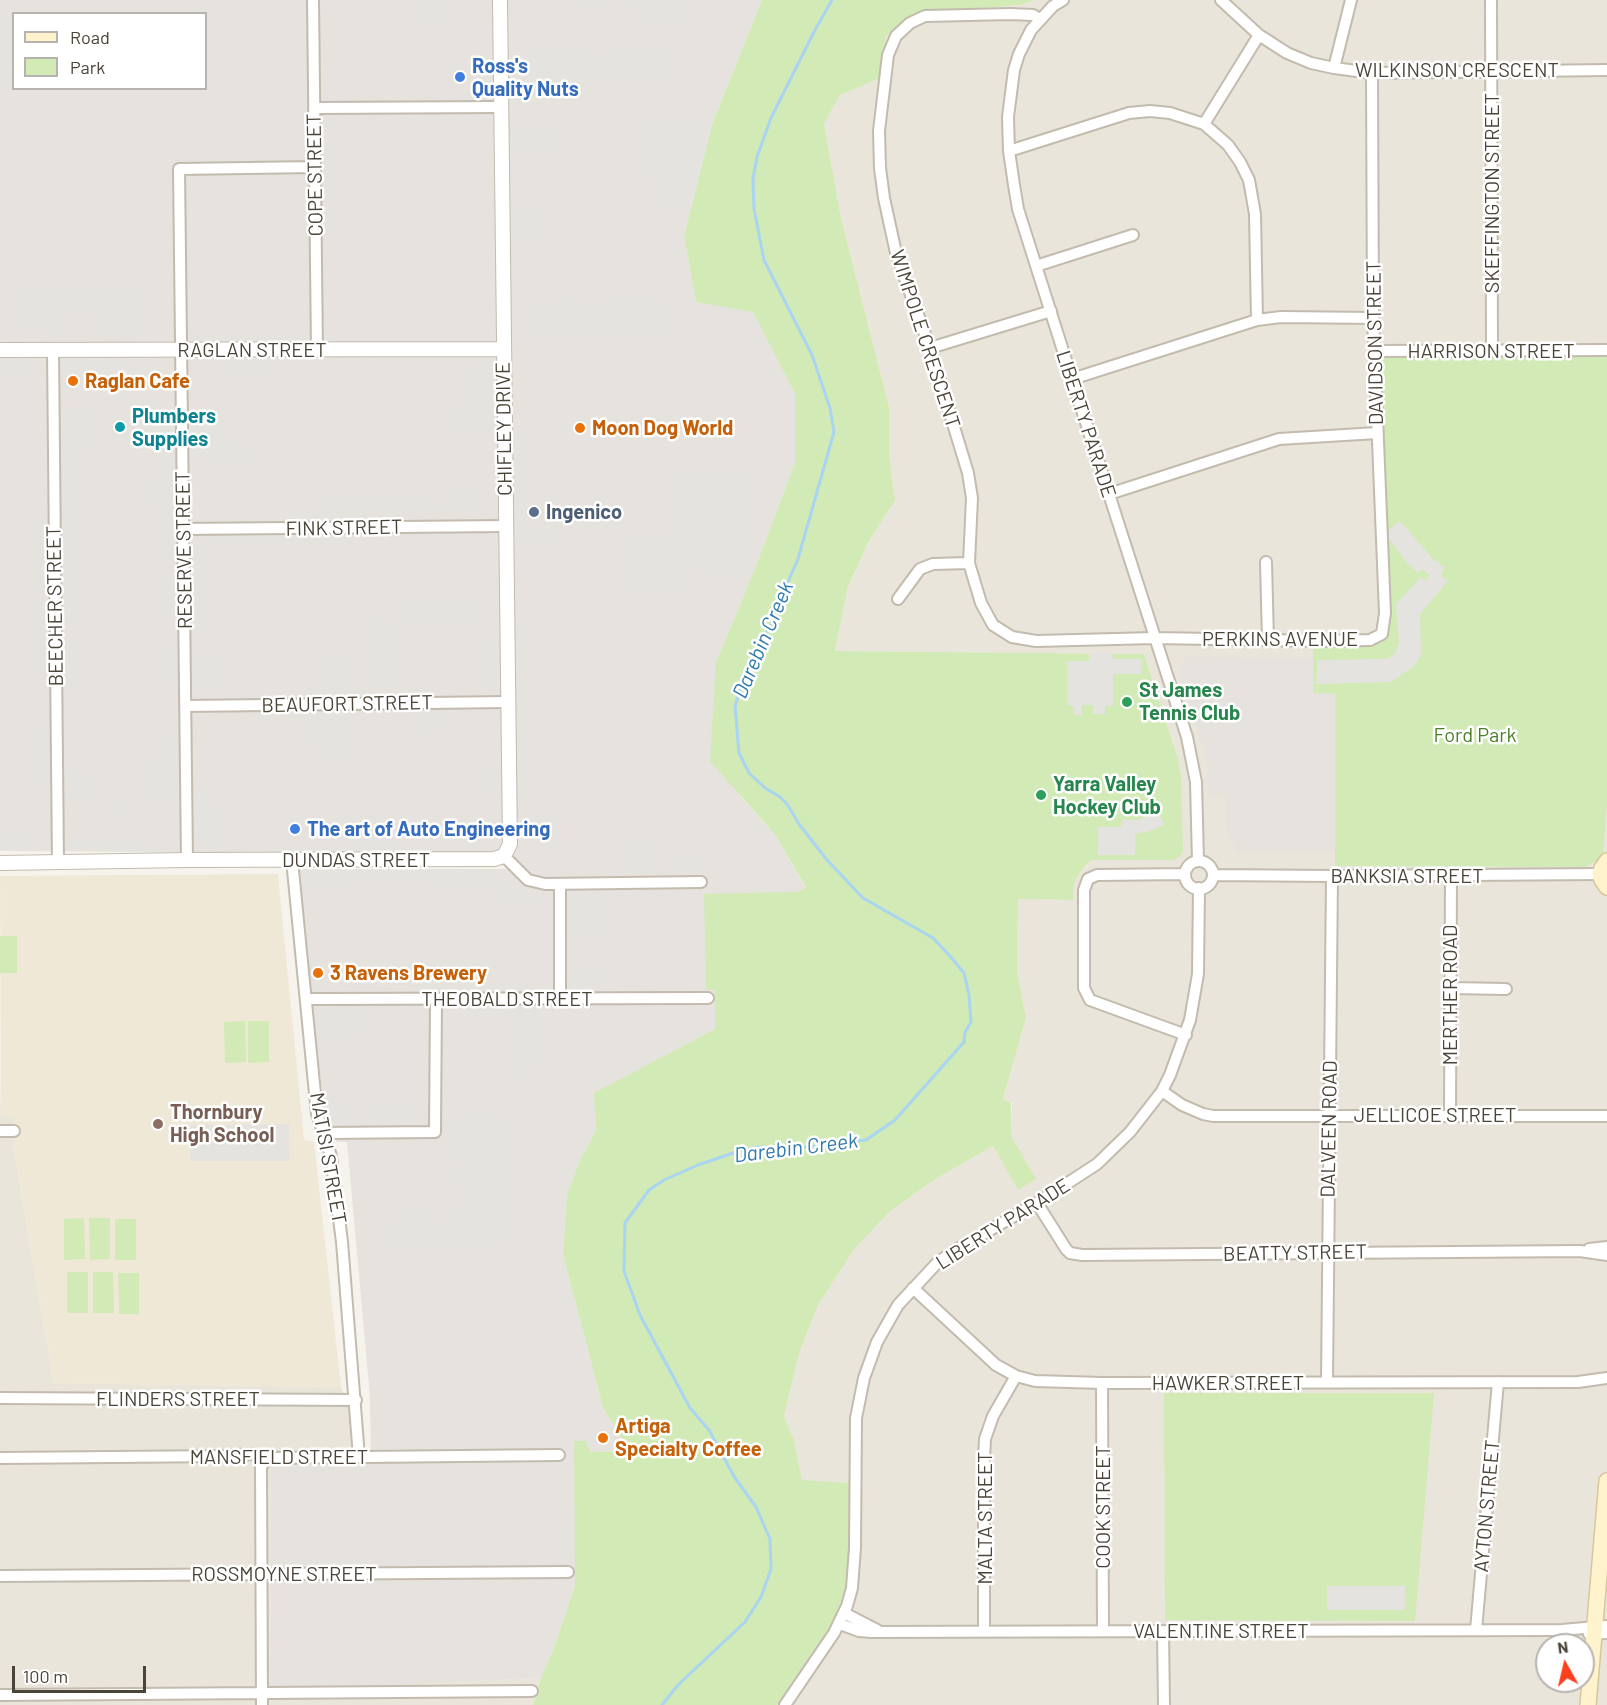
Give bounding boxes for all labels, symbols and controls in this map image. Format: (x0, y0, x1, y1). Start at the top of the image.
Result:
legend (12, 12, 207, 90)
text: Road (70, 26, 110, 48)
place label: Ross's Quality Nuts (472, 54, 579, 101)
text: Park (70, 56, 105, 78)
street label: WILKINSON CRESCENT (1355, 58, 1559, 82)
marker: Ross's Quality Nuts (453, 70, 467, 84)
street label: SKEFFINGTON STREET (1480, 93, 1504, 293)
street label: COPE STREET (302, 113, 328, 237)
street label: WIMPOLE CRESCENT (885, 247, 965, 431)
street label: DAVIDSON STREET (1362, 261, 1388, 425)
street label: RAGLAN STREET (177, 338, 327, 362)
street label: HARRISON STREET (1407, 339, 1575, 363)
street label: LIBERTY PARADE (1051, 347, 1121, 501)
street label: CHIFLEY DRIVE (491, 362, 517, 496)
place label: Raglan Cafe (85, 369, 190, 393)
marker: Raglan Cafe (66, 374, 80, 388)
place label: Plumbers Supplies (132, 404, 216, 451)
place label: Moon Dog World (592, 416, 733, 440)
marker: Plumbers Supplies (113, 420, 127, 434)
marker: Moon Dog World (573, 421, 587, 435)
street label: RESERVE STREET (171, 471, 197, 629)
place label: Ingenico (546, 500, 622, 524)
marker: Ingenico (527, 505, 541, 519)
street label: FINK STREET (285, 515, 403, 541)
street label: BEECHER STREET (42, 525, 68, 687)
water label: Darebin Creek (727, 578, 799, 702)
street label: PERKINS AVENUE (1202, 627, 1358, 651)
place label: St James Tennis Club (1139, 678, 1240, 725)
street label: BEAUFORT STREET (261, 691, 433, 717)
marker: St James Tennis Club (1120, 695, 1134, 709)
park label: Ford Park (1434, 723, 1516, 747)
place label: Yarra Valley Hockey Club (1053, 772, 1161, 819)
marker: Yarra Valley Hockey Club (1034, 788, 1048, 802)
place label: The art of Auto Engineering (307, 817, 550, 841)
marker: The art of Auto Engineering (288, 822, 302, 836)
street label: DUNDAS STREET (282, 848, 430, 872)
street label: BANKSIA STREET (1330, 864, 1484, 888)
street label: MERTHER ROAD (1438, 925, 1462, 1065)
place label: 3 Ravens Brewery (330, 961, 487, 985)
marker: 3 Ravens Brewery (311, 966, 325, 980)
street label: THEOBALD STREET (421, 987, 593, 1011)
street label: DALVEEN ROAD (1316, 1060, 1342, 1198)
street label: MATISI STREET (305, 1090, 351, 1226)
place label: Thornbury High School (170, 1100, 274, 1147)
street label: JELLICOE STREET (1354, 1103, 1516, 1127)
marker: Thornbury High School (151, 1117, 165, 1131)
water label: Darebin Creek (733, 1128, 859, 1168)
street label: LIBERTY PARADE (932, 1173, 1074, 1275)
street label: BEATTY STREET (1223, 1240, 1367, 1266)
street label: HAWKER STREET (1152, 1371, 1304, 1395)
street label: FLINDERS STREET (96, 1387, 260, 1411)
place label: Artiga Specialty Coffee (615, 1414, 762, 1461)
marker: Artiga Specialty Coffee (596, 1431, 610, 1445)
street label: AYTON STREET (1469, 1439, 1505, 1573)
street label: MANSFIELD STREET (190, 1445, 368, 1469)
street label: COOK STREET (1091, 1445, 1115, 1569)
street label: MALTA STREET (973, 1452, 997, 1584)
street label: ROSSMOYNE STREET (191, 1562, 377, 1586)
street label: VALENTINE STREET (1133, 1619, 1309, 1643)
north arrow (1535, 1633, 1595, 1693)
text: N (1556, 1637, 1569, 1657)
scale bar (15, 1654, 148, 1692)
text: 100 m (23, 1665, 68, 1687)

